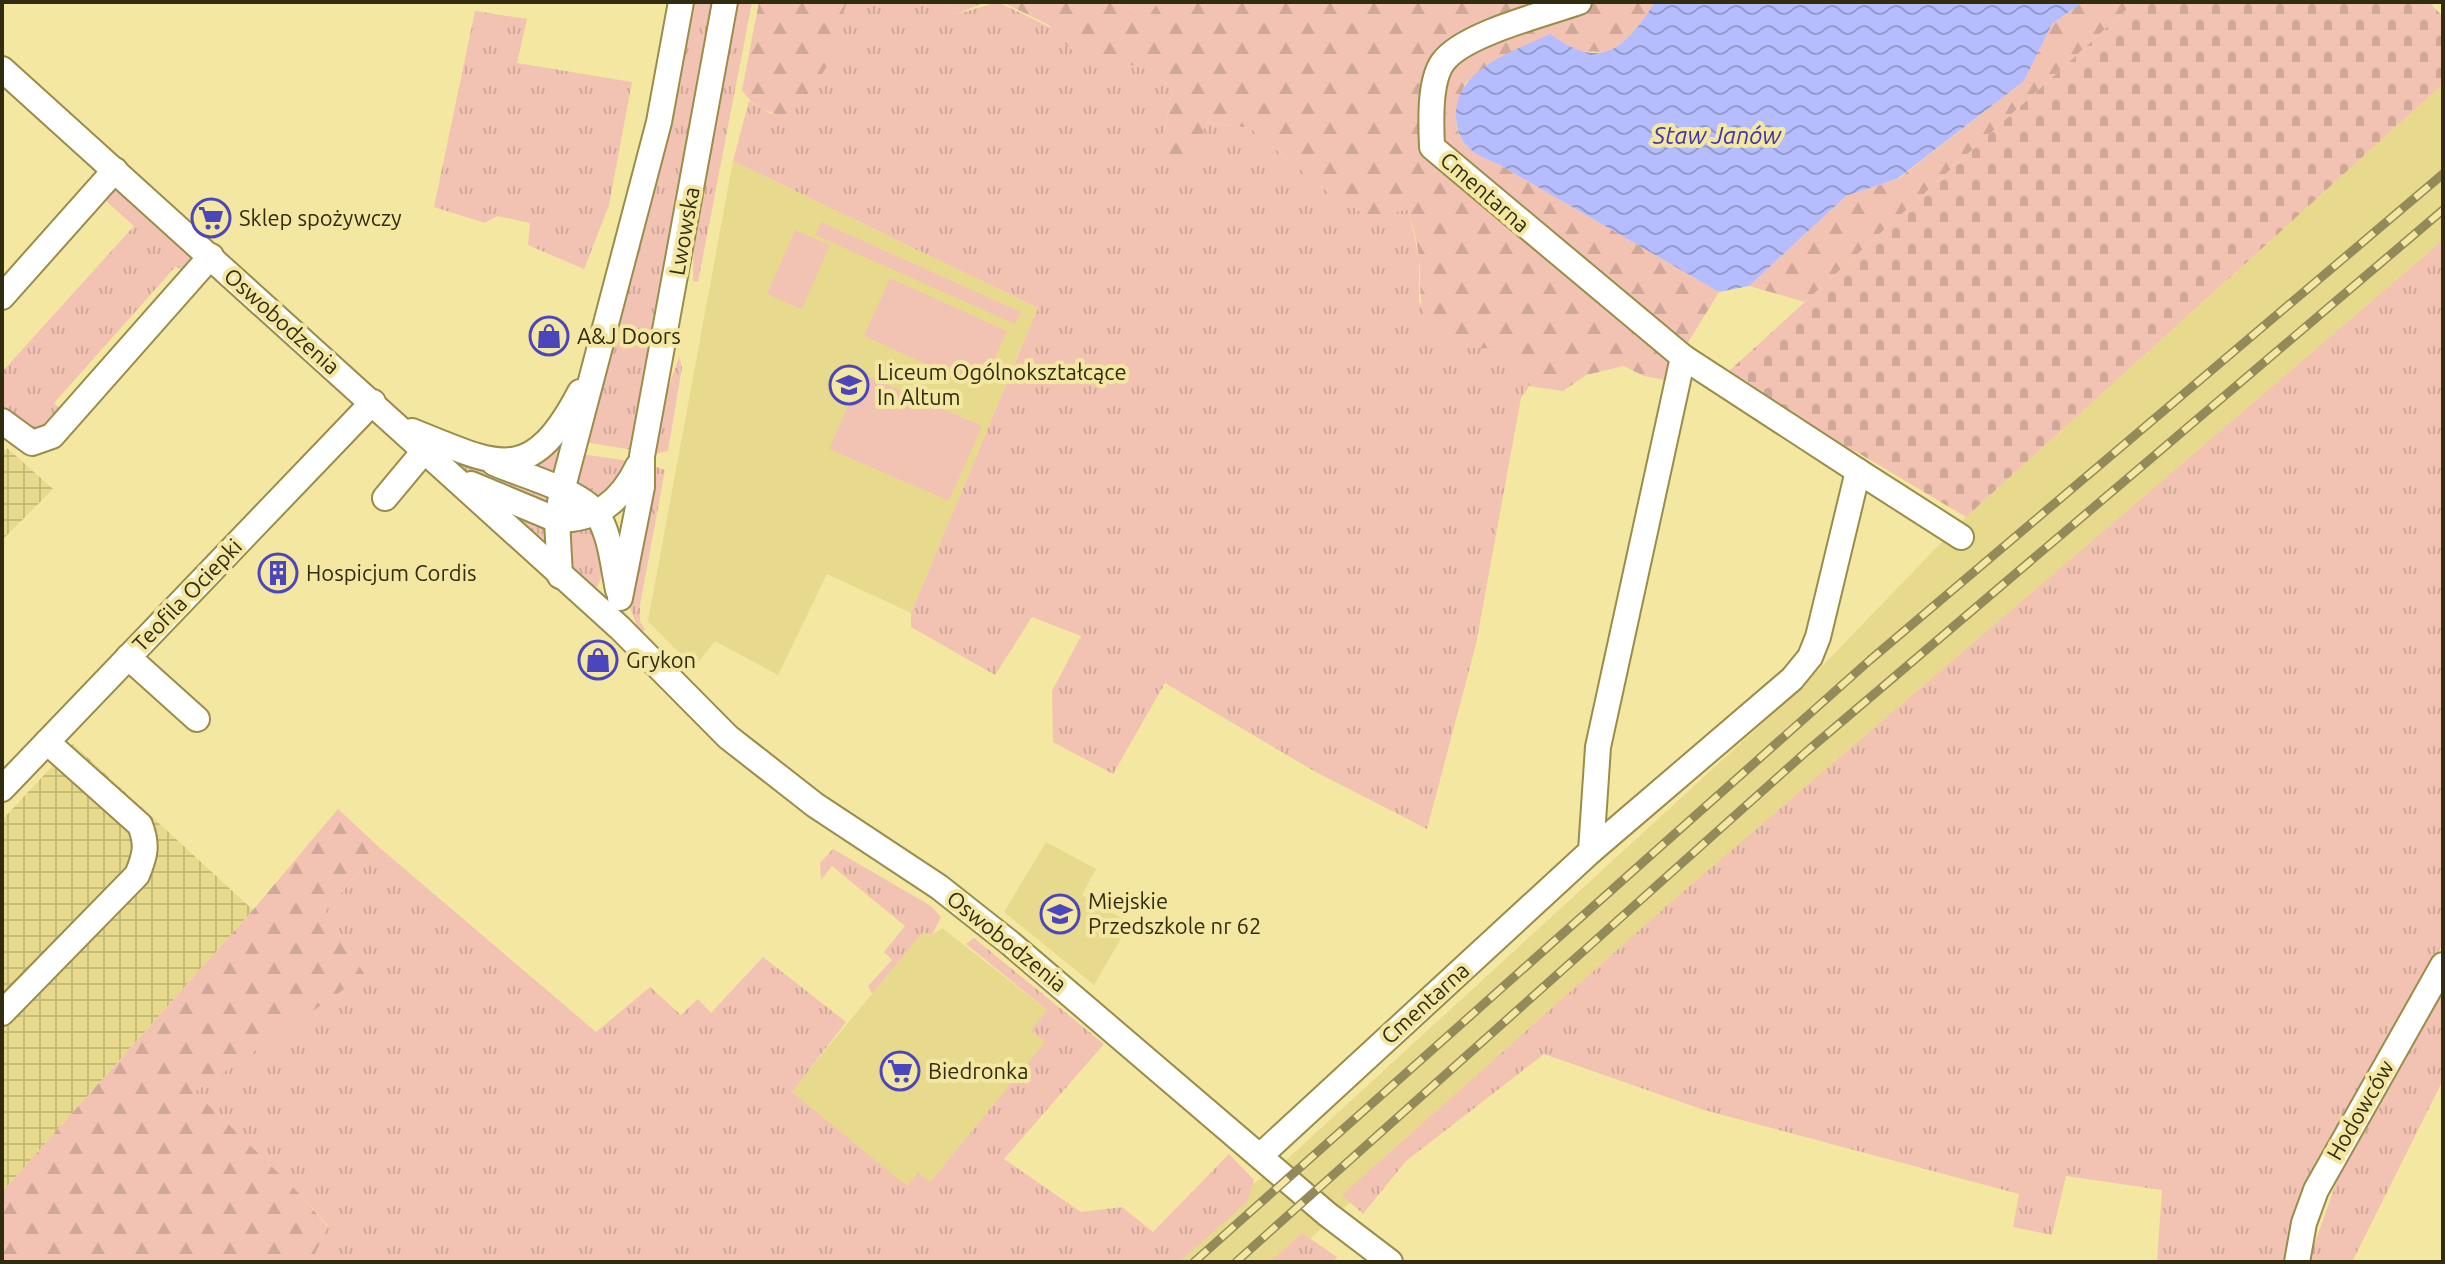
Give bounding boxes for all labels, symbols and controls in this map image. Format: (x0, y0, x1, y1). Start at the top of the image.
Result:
water label: Staw Janów (1652, 122, 1782, 149)
street label: Cmentarna (1436, 146, 1535, 237)
street label: Lwowska (663, 185, 704, 277)
supermarket icon: Sklep spożywczy (190, 197, 232, 239)
place label: Sklep spożywczy (239, 205, 402, 230)
street label: Oswobodzenia (220, 262, 345, 379)
shop icon: A&J Doors (528, 315, 570, 357)
place label: A&J Doors (577, 323, 681, 348)
place label: Liceum Ogólnokształcące In Altum (877, 359, 1127, 409)
school or university icon: Liceum Ogólnokształcące In Altum (828, 364, 870, 406)
street label: Teofila Ociepki (127, 533, 246, 656)
building icon: Hospicjum Cordis (257, 552, 299, 594)
place label: Hospicjum Cordis (306, 560, 477, 585)
shop icon: Grykon (577, 639, 619, 681)
place label: Grykon (626, 647, 696, 672)
street label: Oswobodzenia (943, 885, 1072, 996)
place label: Miejskie Przedszkole nr 62 (1088, 888, 1261, 938)
school or university icon: Miejskie Przedszkole nr 62 (1039, 893, 1081, 935)
street label: Cmentarna (1376, 957, 1474, 1048)
supermarket icon: Biedronka (879, 1050, 921, 1092)
street label: Hodowców (2321, 1055, 2398, 1164)
place label: Biedronka (928, 1058, 1028, 1083)

